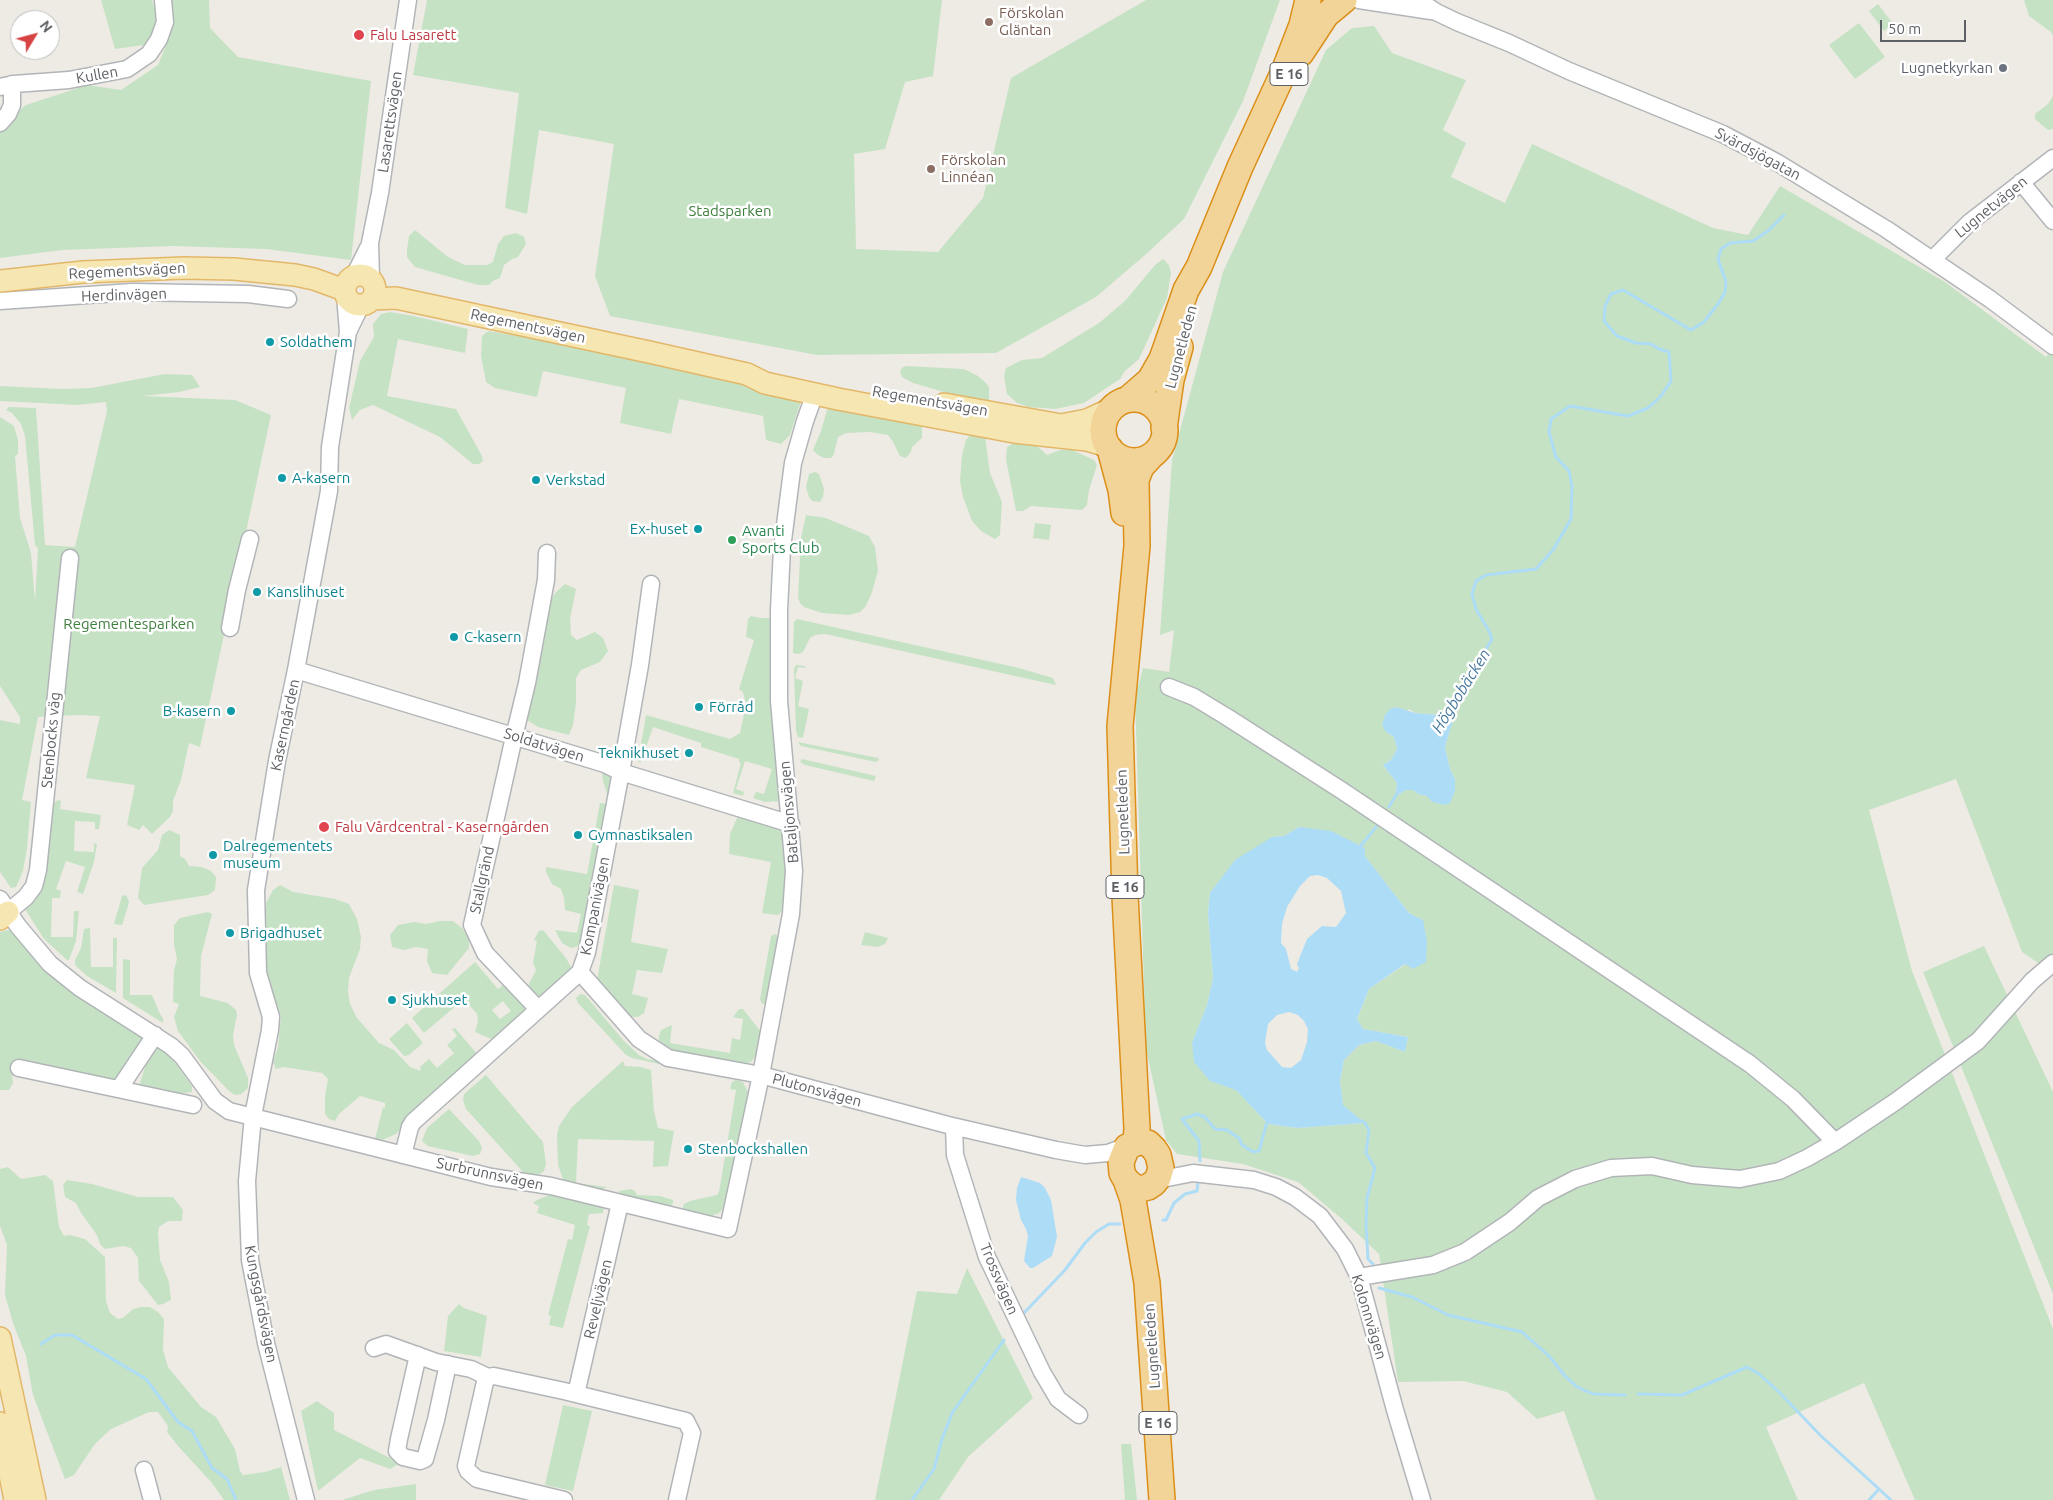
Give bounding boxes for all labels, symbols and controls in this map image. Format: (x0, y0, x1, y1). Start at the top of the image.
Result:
place label: Förskolan Gläntan (999, 4, 1064, 39)
north arrow (10, 10, 60, 60)
scale bar (1883, 10, 1969, 42)
marker: Förskolan Gläntan (983, 16, 995, 28)
text: N (37, 18, 56, 36)
text: 50 m (1888, 20, 1921, 37)
place label: Falu Lasarett (370, 26, 456, 44)
marker: Falu Lasarett (352, 28, 366, 42)
place label: Lugnetkyrkan (1901, 59, 1993, 77)
street label: Kullen (75, 62, 119, 88)
road number: E 16 (1270, 62, 1308, 86)
marker: Lugnetkyrkan (1997, 62, 2009, 74)
street label: Lasarettsvägen (374, 70, 406, 174)
street label: Svärdsjögatan (1712, 124, 1804, 184)
place label: Förskolan Linnéan (941, 151, 1006, 186)
marker: Förskolan Linnéan (925, 163, 937, 175)
street label: Lugnetvägen (1951, 172, 2031, 242)
park label: Stadsparken (688, 202, 772, 220)
street label: Regementsvägen (68, 259, 186, 283)
street label: Herdinvägen (81, 285, 167, 305)
street label: Lugnetleden (1161, 303, 1201, 391)
street label: Regementsvägen (469, 305, 587, 347)
place label: Soldathem (280, 333, 353, 351)
marker: Soldathem (264, 336, 276, 348)
street label: Regementsvägen (871, 382, 989, 420)
place label: A-kasern (292, 469, 350, 487)
place label: Verkstad (546, 471, 605, 489)
marker: A-kasern (276, 472, 288, 484)
marker: Verkstad (530, 474, 542, 486)
place label: Ex-huset (630, 520, 688, 538)
place label: Avanti Sports Club (742, 522, 819, 557)
marker: Ex-huset (692, 523, 704, 535)
marker: Avanti Sports Club (726, 534, 738, 546)
place label: Kanslihuset (267, 583, 344, 601)
marker: Kanslihuset (251, 586, 263, 598)
park label: Regementesparken (63, 615, 195, 633)
place label: C-kasern (464, 628, 522, 646)
marker: C-kasern (448, 631, 460, 643)
water label: Högbobäcken (1428, 646, 1494, 736)
street label: Kaserngården (266, 677, 304, 773)
street label: Stenbocks väg (38, 691, 64, 789)
place label: Förråd (709, 698, 753, 716)
marker: Förråd (693, 701, 705, 713)
place label: B-kasern (163, 702, 221, 720)
marker: B-kasern (225, 705, 237, 717)
street label: Soldatvägen (501, 724, 587, 766)
place label: Teknikhuset (598, 744, 679, 762)
marker: Teknikhuset (683, 747, 695, 759)
street label: Bataljonsvägen (776, 760, 802, 864)
street label: Lugnetleden (1113, 769, 1133, 855)
place label: Falu Vårdcentral - Kaserngården (335, 818, 549, 836)
marker: Falu Vårdcentral - Kaserngården (317, 820, 331, 834)
place label: Gymnastiksalen (588, 826, 693, 844)
marker: Gymnastiksalen (572, 829, 584, 841)
place label: Dalregementets museum (223, 837, 332, 872)
street label: Stallgränd (466, 845, 498, 915)
marker: Dalregementets museum (207, 849, 219, 861)
street label: Kompanivägen (577, 855, 613, 957)
road number: E 16 (1106, 876, 1144, 899)
place label: Brigadhuset (240, 924, 322, 942)
marker: Brigadhuset (224, 927, 236, 939)
place label: Sjukhuset (402, 991, 467, 1009)
marker: Sjukhuset (386, 994, 398, 1006)
street label: Plutonsvägen (770, 1069, 864, 1111)
place label: Stenbockshallen (698, 1140, 808, 1158)
marker: Stenbockshallen (682, 1143, 694, 1155)
street label: Surbrunnsvägen (435, 1154, 545, 1194)
street label: Trossvägen (976, 1241, 1022, 1317)
street label: Kungsgårdsvägen (241, 1244, 281, 1364)
street label: Reveljvägen (580, 1257, 616, 1341)
street label: Kolonnvägen (1348, 1272, 1390, 1362)
street label: Lugnetleden (1140, 1303, 1164, 1389)
road number: E 16 (1139, 1412, 1177, 1435)

